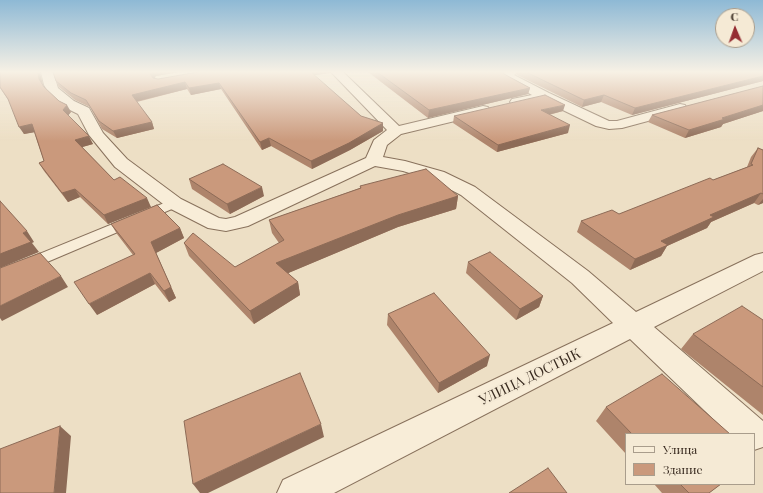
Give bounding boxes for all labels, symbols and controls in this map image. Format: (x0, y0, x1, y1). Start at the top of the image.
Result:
north arrow (715, 8, 755, 48)
text: С (730, 9, 739, 24)
street label: УЛИЦА ДОСТЫК (476, 345, 584, 409)
legend (625, 433, 755, 485)
text: Улица (663, 441, 697, 457)
text: Здание (663, 461, 703, 477)

